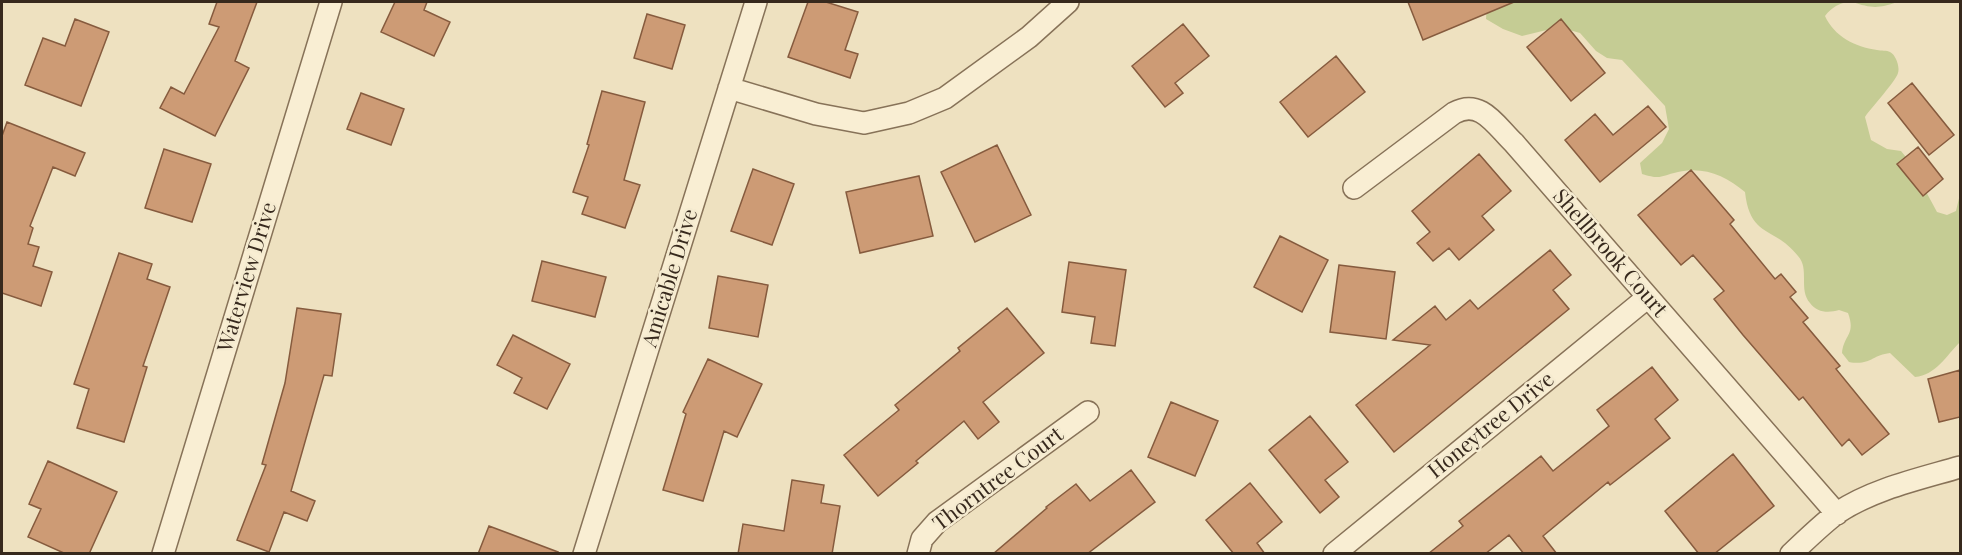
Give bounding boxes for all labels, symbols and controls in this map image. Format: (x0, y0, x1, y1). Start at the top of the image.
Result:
street label: Shellbrook Court (1548, 182, 1675, 322)
street label: Waterview Drive (209, 198, 281, 356)
street label: Amicable Drive (633, 205, 702, 351)
street label: Honeytree Drive (1421, 364, 1559, 483)
street label: Thorntree Court (926, 419, 1068, 536)

